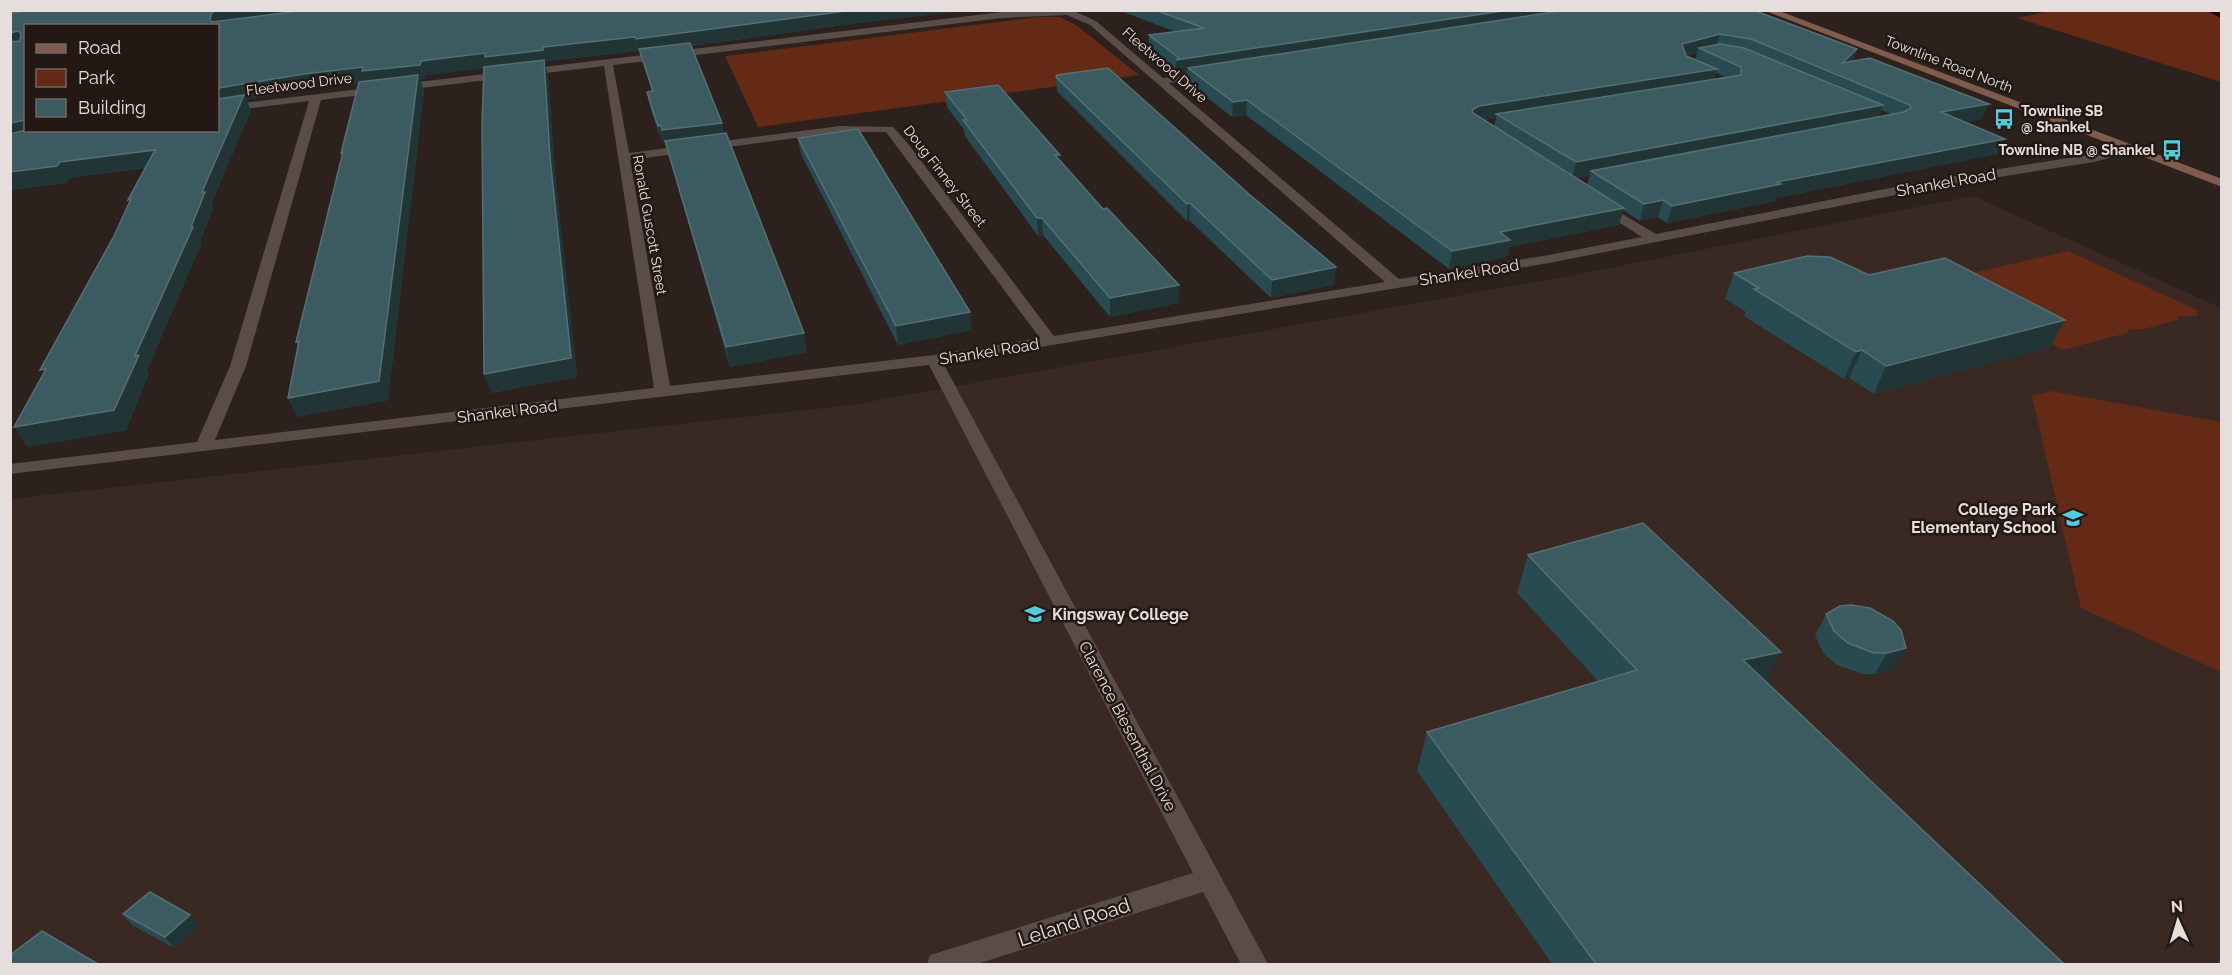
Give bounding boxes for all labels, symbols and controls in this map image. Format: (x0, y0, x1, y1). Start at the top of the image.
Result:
legend (24, 24, 219, 132)
street label: Fleetwood Drive (1120, 24, 1210, 106)
street label: Townline Road North (1883, 32, 2015, 96)
text: Road (78, 37, 121, 58)
text: Park (78, 67, 115, 88)
street label: Fleetwood Drive (245, 70, 353, 98)
text: Building (78, 97, 146, 118)
place label: Townline SB @ Shankel (2021, 103, 2104, 135)
bus stop icon: Townline SB @ Shankel (1992, 107, 2016, 131)
street label: Doug Finney Street (900, 122, 990, 230)
bus stop icon: Townline NB @ Shankel (2160, 138, 2184, 162)
place label: Townline NB @ Shankel (1999, 142, 2156, 158)
street label: Ronald Guscott Street (630, 154, 670, 297)
street label: Shankel Road (1895, 164, 1997, 201)
street label: Shankel Road (1418, 255, 1520, 290)
street label: Shankel Road (938, 334, 1040, 369)
street label: Shankel Road (456, 396, 558, 427)
place label: College Park Elementary School (1911, 500, 2057, 537)
school or university icon: College Park Elementary School (2061, 506, 2085, 530)
school or university icon: Kingsway College (1023, 602, 1047, 626)
place label: Kingsway College (1052, 605, 1189, 624)
street label: Clarence Biesenthal Drive (1075, 638, 1180, 814)
north arrow (2148, 891, 2208, 951)
street label: Leland Road (1015, 893, 1133, 951)
text: N (2170, 897, 2184, 916)

